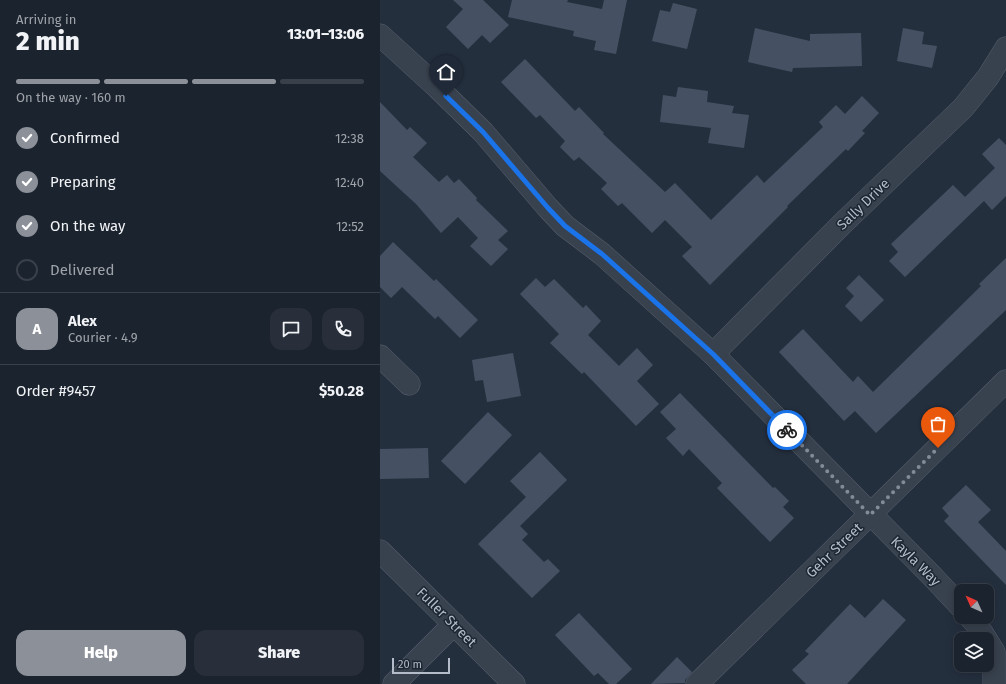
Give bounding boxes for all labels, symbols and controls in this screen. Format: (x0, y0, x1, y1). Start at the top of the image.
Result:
text: Arriving in (16, 12, 76, 27)
text: 13:01–13:06 (287, 25, 364, 43)
text: 2 min (16, 26, 80, 57)
pin (429, 55, 463, 96)
icon: home (435, 61, 457, 83)
text: On the way · 160 m (16, 90, 126, 105)
icon: check (16, 127, 38, 149)
text: Confirmed (50, 129, 120, 147)
text: 12:38 (335, 131, 364, 146)
icon: check (16, 171, 38, 193)
text: Preparing (50, 173, 115, 191)
text: 12:40 (335, 175, 364, 190)
street label: Sally Drive (833, 175, 893, 234)
icon: check (16, 215, 38, 237)
text: On the way (50, 217, 125, 235)
text: 12:52 (336, 219, 364, 234)
text: Delivered (50, 261, 114, 279)
button: chat (270, 308, 312, 350)
button: phone (322, 308, 364, 350)
text: Alex (68, 312, 97, 330)
text: A (33, 320, 41, 338)
text: Courier · 4.9 (68, 330, 138, 345)
text: Order #9457 (16, 382, 96, 400)
text: $50.28 (319, 382, 364, 400)
pin (921, 407, 955, 448)
courier (767, 410, 807, 450)
icon: bag (927, 413, 949, 435)
icon: bike (776, 419, 798, 441)
street label: Gehr Street (803, 519, 867, 581)
street label: Kayla Way (887, 533, 944, 590)
street label: Fuller Street (413, 584, 481, 651)
north arrow (954, 584, 994, 624)
map controls (954, 584, 994, 672)
button: Help (16, 630, 186, 676)
button: Share (194, 630, 364, 676)
button: layers (954, 632, 994, 672)
scale bar (392, 656, 450, 675)
text: 20 m (398, 658, 422, 671)

